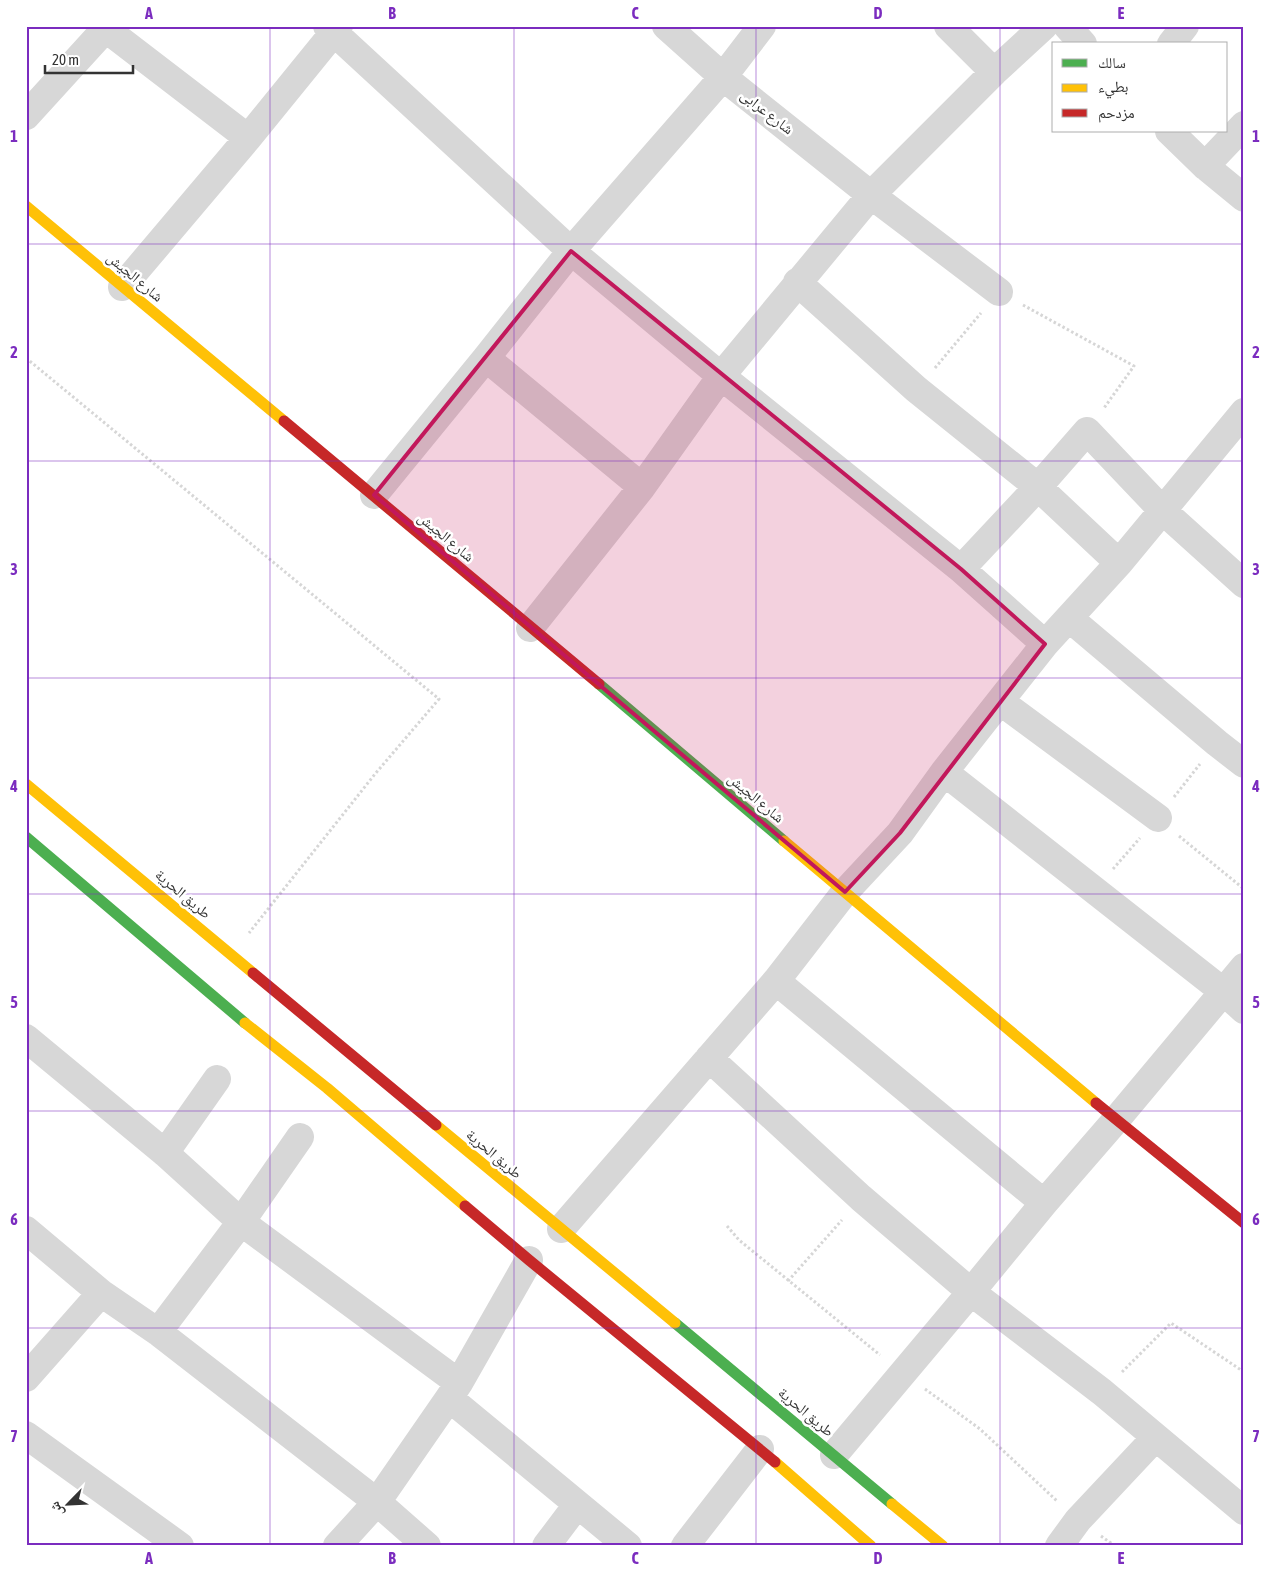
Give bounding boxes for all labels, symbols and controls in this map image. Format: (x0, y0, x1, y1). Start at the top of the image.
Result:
text: A (144, 4, 153, 22)
text: B (388, 4, 396, 22)
text: C (631, 4, 639, 22)
text: D (874, 4, 883, 22)
text: E (1118, 4, 1125, 22)
scale bar (45, 42, 132, 74)
legend (1052, 42, 1228, 132)
text: 20 m (52, 51, 79, 68)
text: سالك (1098, 54, 1126, 71)
text: بطيء (1098, 78, 1128, 99)
street label: شارع عرابى (736, 86, 797, 139)
text: مزدحم (1098, 104, 1135, 123)
text: 1 (10, 127, 18, 145)
text: 1 (1252, 127, 1260, 145)
street label: شارع الجيش (103, 248, 167, 307)
text: 2 (10, 343, 18, 361)
text: 2 (1252, 343, 1260, 361)
street label: شارع الجيش (414, 508, 478, 567)
text: 3 (10, 560, 18, 578)
text: 3 (1252, 560, 1260, 578)
street label: شارع الجيش (724, 769, 788, 828)
text: 4 (9, 777, 18, 795)
text: 4 (1251, 777, 1260, 795)
street label: طريق الحرية (151, 865, 215, 923)
text: 5 (10, 993, 18, 1011)
text: 5 (1252, 993, 1260, 1011)
street label: طريق الحرية (462, 1125, 526, 1183)
text: 6 (10, 1210, 18, 1228)
text: 6 (1252, 1210, 1260, 1228)
street label: طريق الحرية (774, 1383, 838, 1441)
text: 7 (10, 1427, 18, 1445)
text: 7 (1252, 1427, 1260, 1445)
north arrow (42, 1480, 92, 1530)
text: ش (46, 1499, 67, 1519)
text: A (144, 1549, 153, 1567)
text: B (388, 1549, 396, 1567)
text: C (631, 1549, 639, 1567)
text: D (874, 1549, 883, 1567)
text: E (1118, 1549, 1125, 1567)

